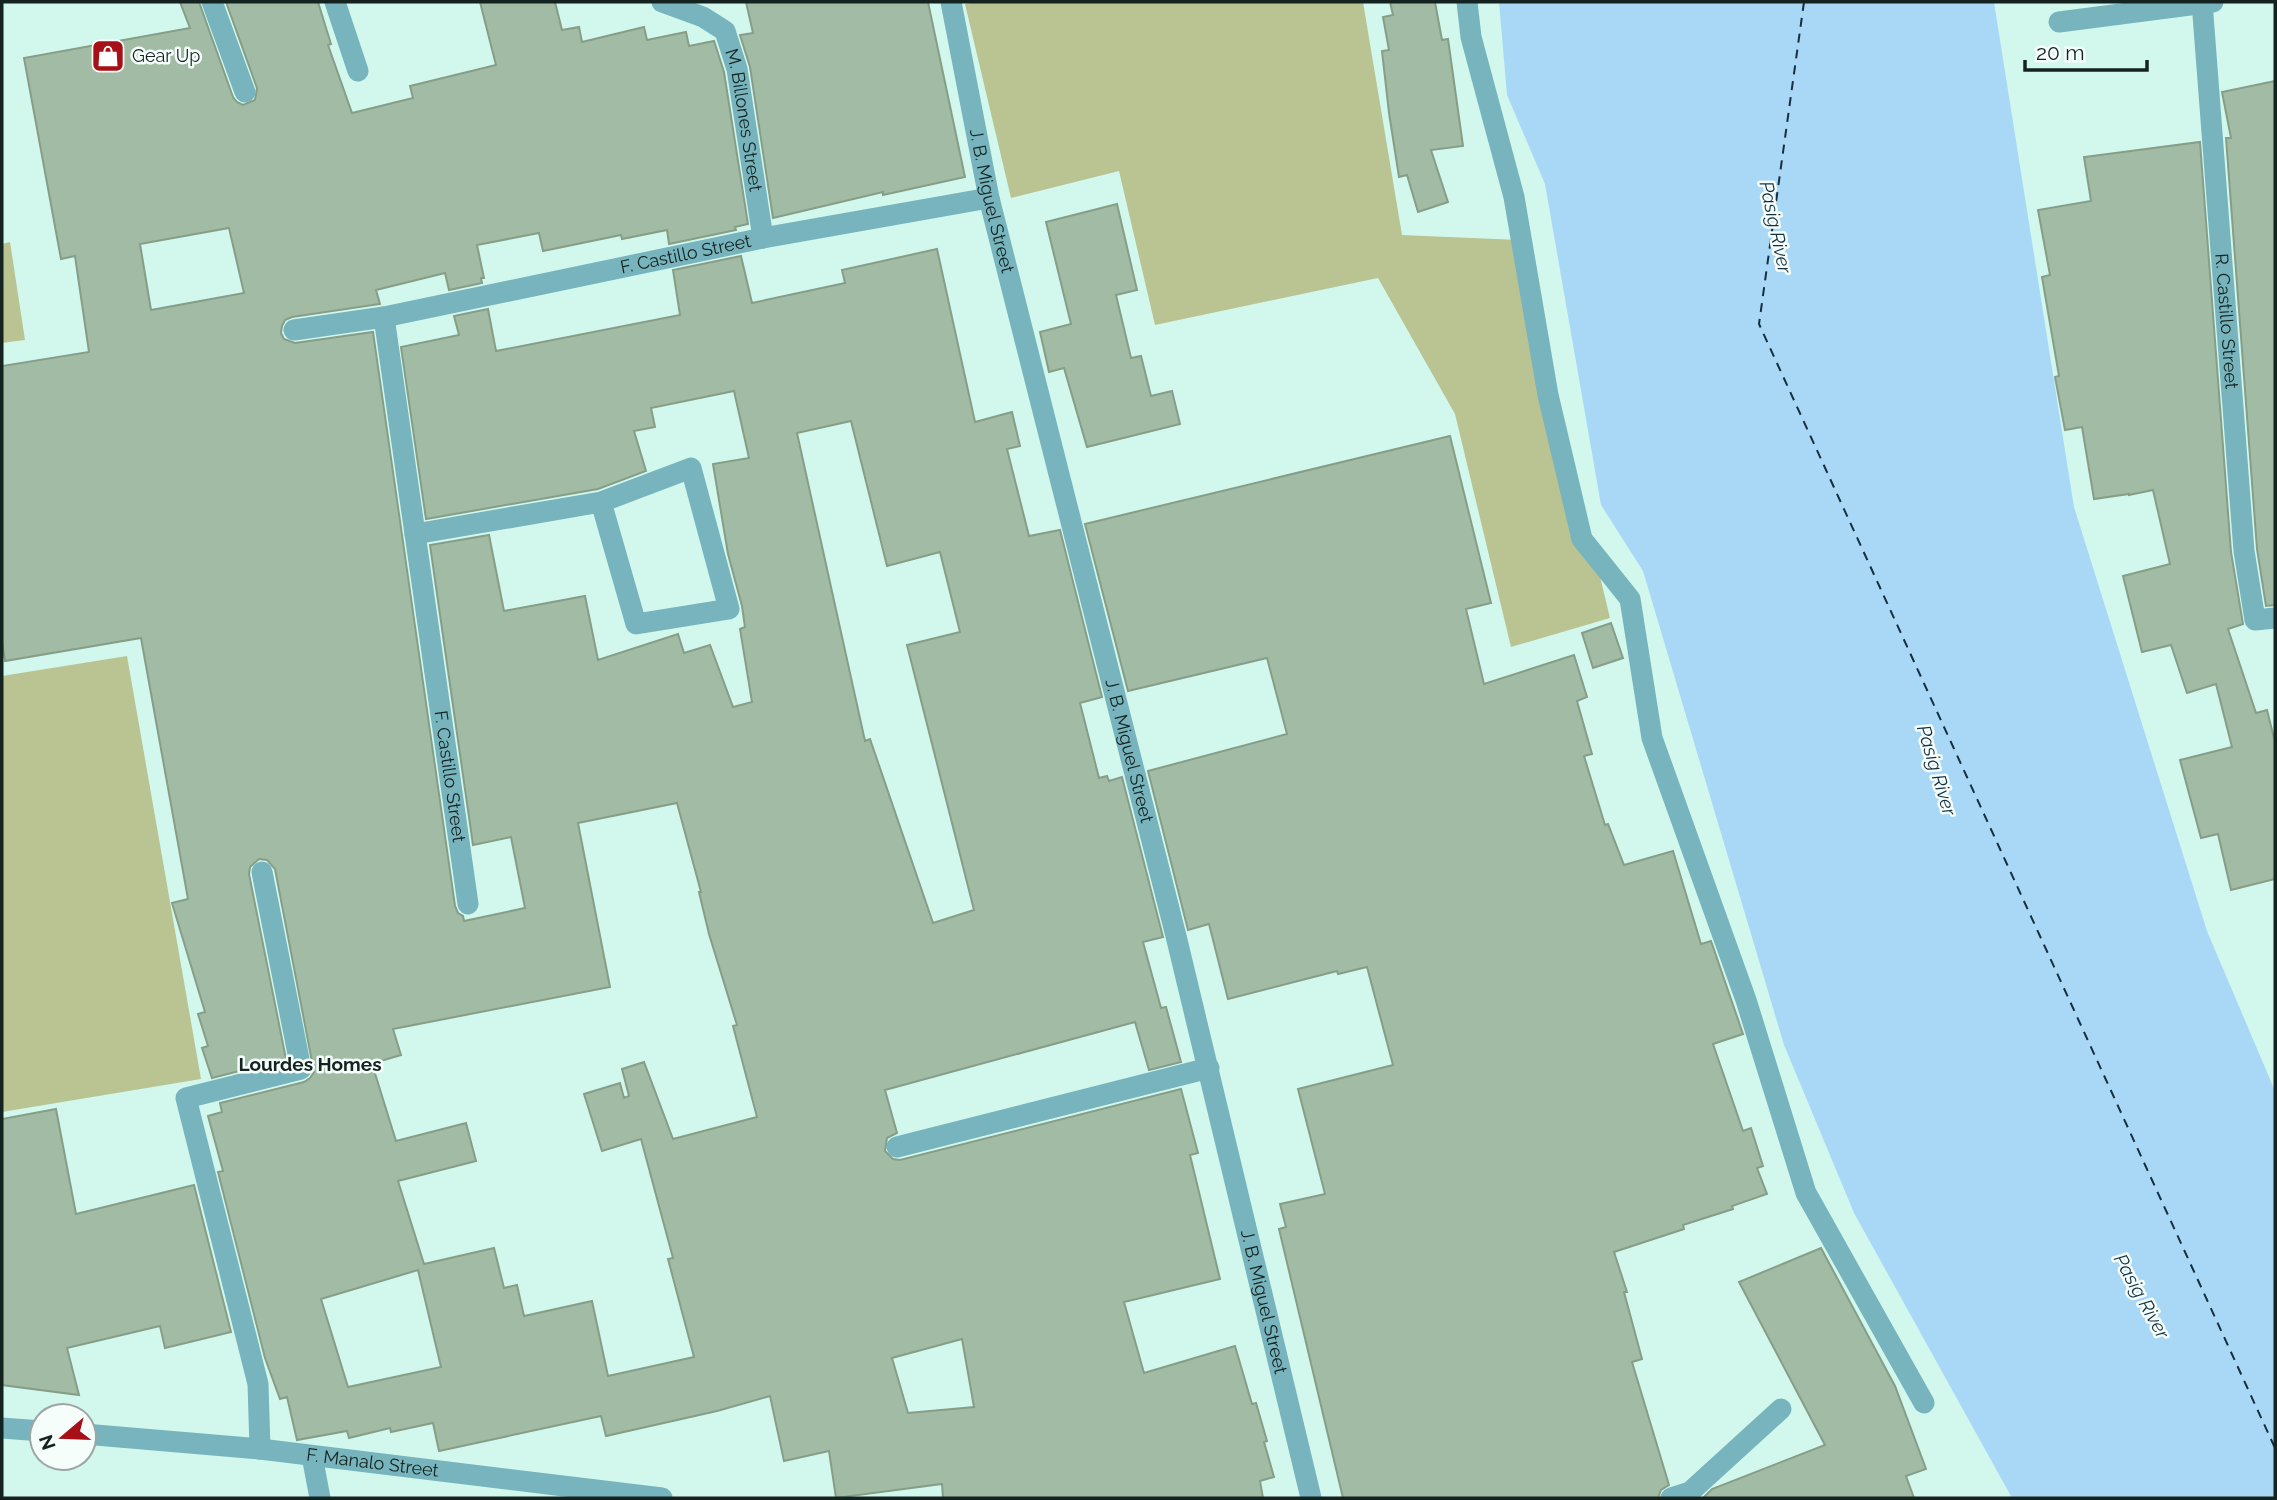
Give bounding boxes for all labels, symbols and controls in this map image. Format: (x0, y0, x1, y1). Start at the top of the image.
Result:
scale bar (2025, 28, 2148, 72)
shop icon: Gear Up (89, 37, 127, 75)
text: 20 m (2036, 40, 2084, 65)
place label: Gear Up (132, 45, 200, 66)
street label: M. Billones Street (721, 46, 767, 193)
street label: J. B. Miguel Street (966, 127, 1019, 275)
water label: Pasig River (1756, 179, 1797, 276)
street label: F. Castillo Street (618, 230, 753, 277)
street label: R. Castillo Street (2211, 253, 2243, 389)
street label: J. B. Miguel Street (1101, 677, 1158, 825)
street label: F. Castillo Street (430, 709, 470, 844)
water label: Pasig River (1913, 722, 1962, 819)
district label: Lourdes Homes (238, 1053, 382, 1075)
street label: J. B. Miguel Street (1237, 1227, 1292, 1376)
water label: Pasig River (2110, 1250, 2175, 1343)
north arrow (28, 1402, 98, 1472)
text: N (34, 1432, 60, 1453)
street label: F. Manalo Street (305, 1444, 440, 1481)

